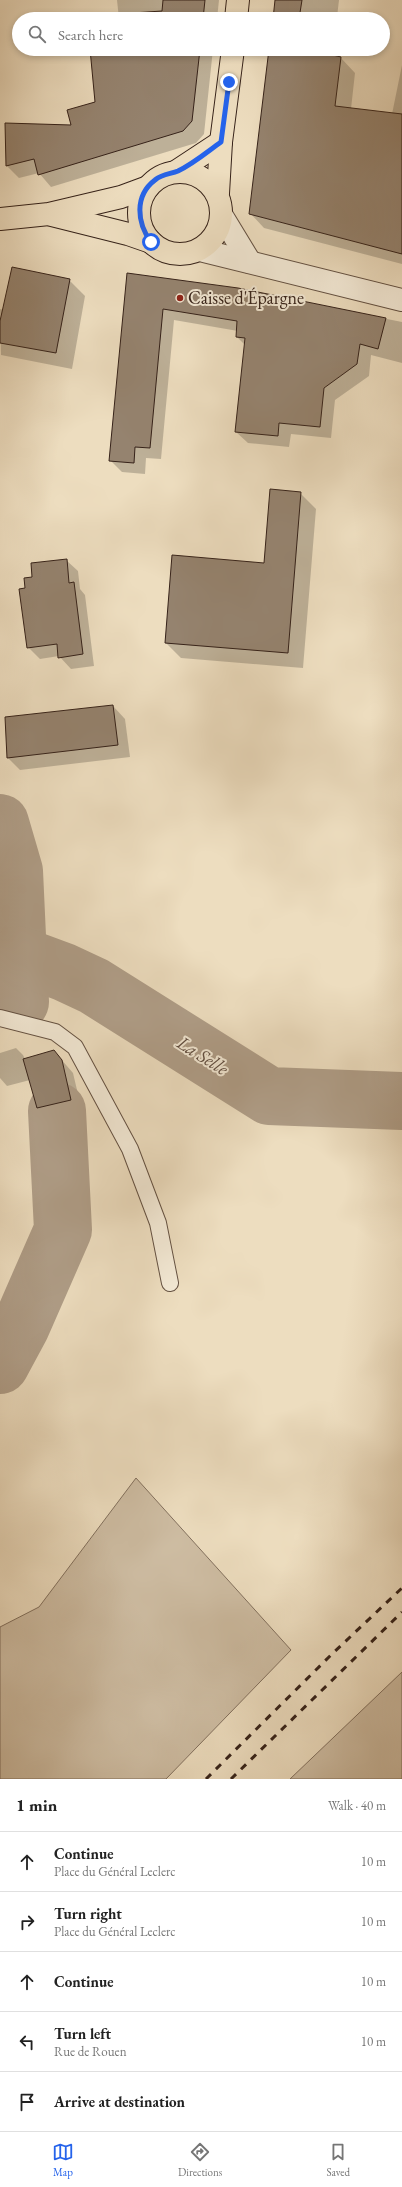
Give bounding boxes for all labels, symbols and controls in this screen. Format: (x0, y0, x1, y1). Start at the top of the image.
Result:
search box (12, 12, 390, 56)
icon: search (26, 23, 48, 45)
text: Search here (58, 25, 123, 44)
route end (220, 73, 238, 91)
route start (142, 233, 160, 251)
place label: Caisse d'Épargne (188, 286, 304, 309)
marker: Caisse d'Épargne (175, 293, 185, 303)
water label: La Selle (171, 1029, 234, 1081)
text: 1 min (16, 1794, 57, 1816)
text: Walk · 40 m (328, 1797, 386, 1814)
text: Continue (54, 1844, 114, 1863)
icon: ahead (16, 1851, 38, 1873)
text: 10 m (361, 1853, 386, 1870)
text: Place du Général Leclerc (54, 1863, 176, 1880)
text: Turn right (54, 1904, 122, 1923)
icon: right (16, 1911, 38, 1933)
text: 10 m (361, 1913, 386, 1930)
text: Place du Général Leclerc (54, 1923, 176, 1940)
icon: ahead (16, 1971, 38, 1993)
text: Continue (54, 1972, 114, 1991)
text: 10 m (361, 1973, 386, 1990)
text: Turn left (54, 2024, 111, 2043)
icon: left (16, 2031, 38, 2053)
text: 10 m (361, 2033, 386, 2050)
text: Rue de Rouen (54, 2043, 127, 2060)
icon: arrive (16, 2091, 38, 2113)
text: Arrive at destination (54, 2092, 185, 2111)
tab: Map (52, 2141, 74, 2179)
tab: Directions (178, 2141, 222, 2179)
tab: Saved (326, 2141, 350, 2179)

